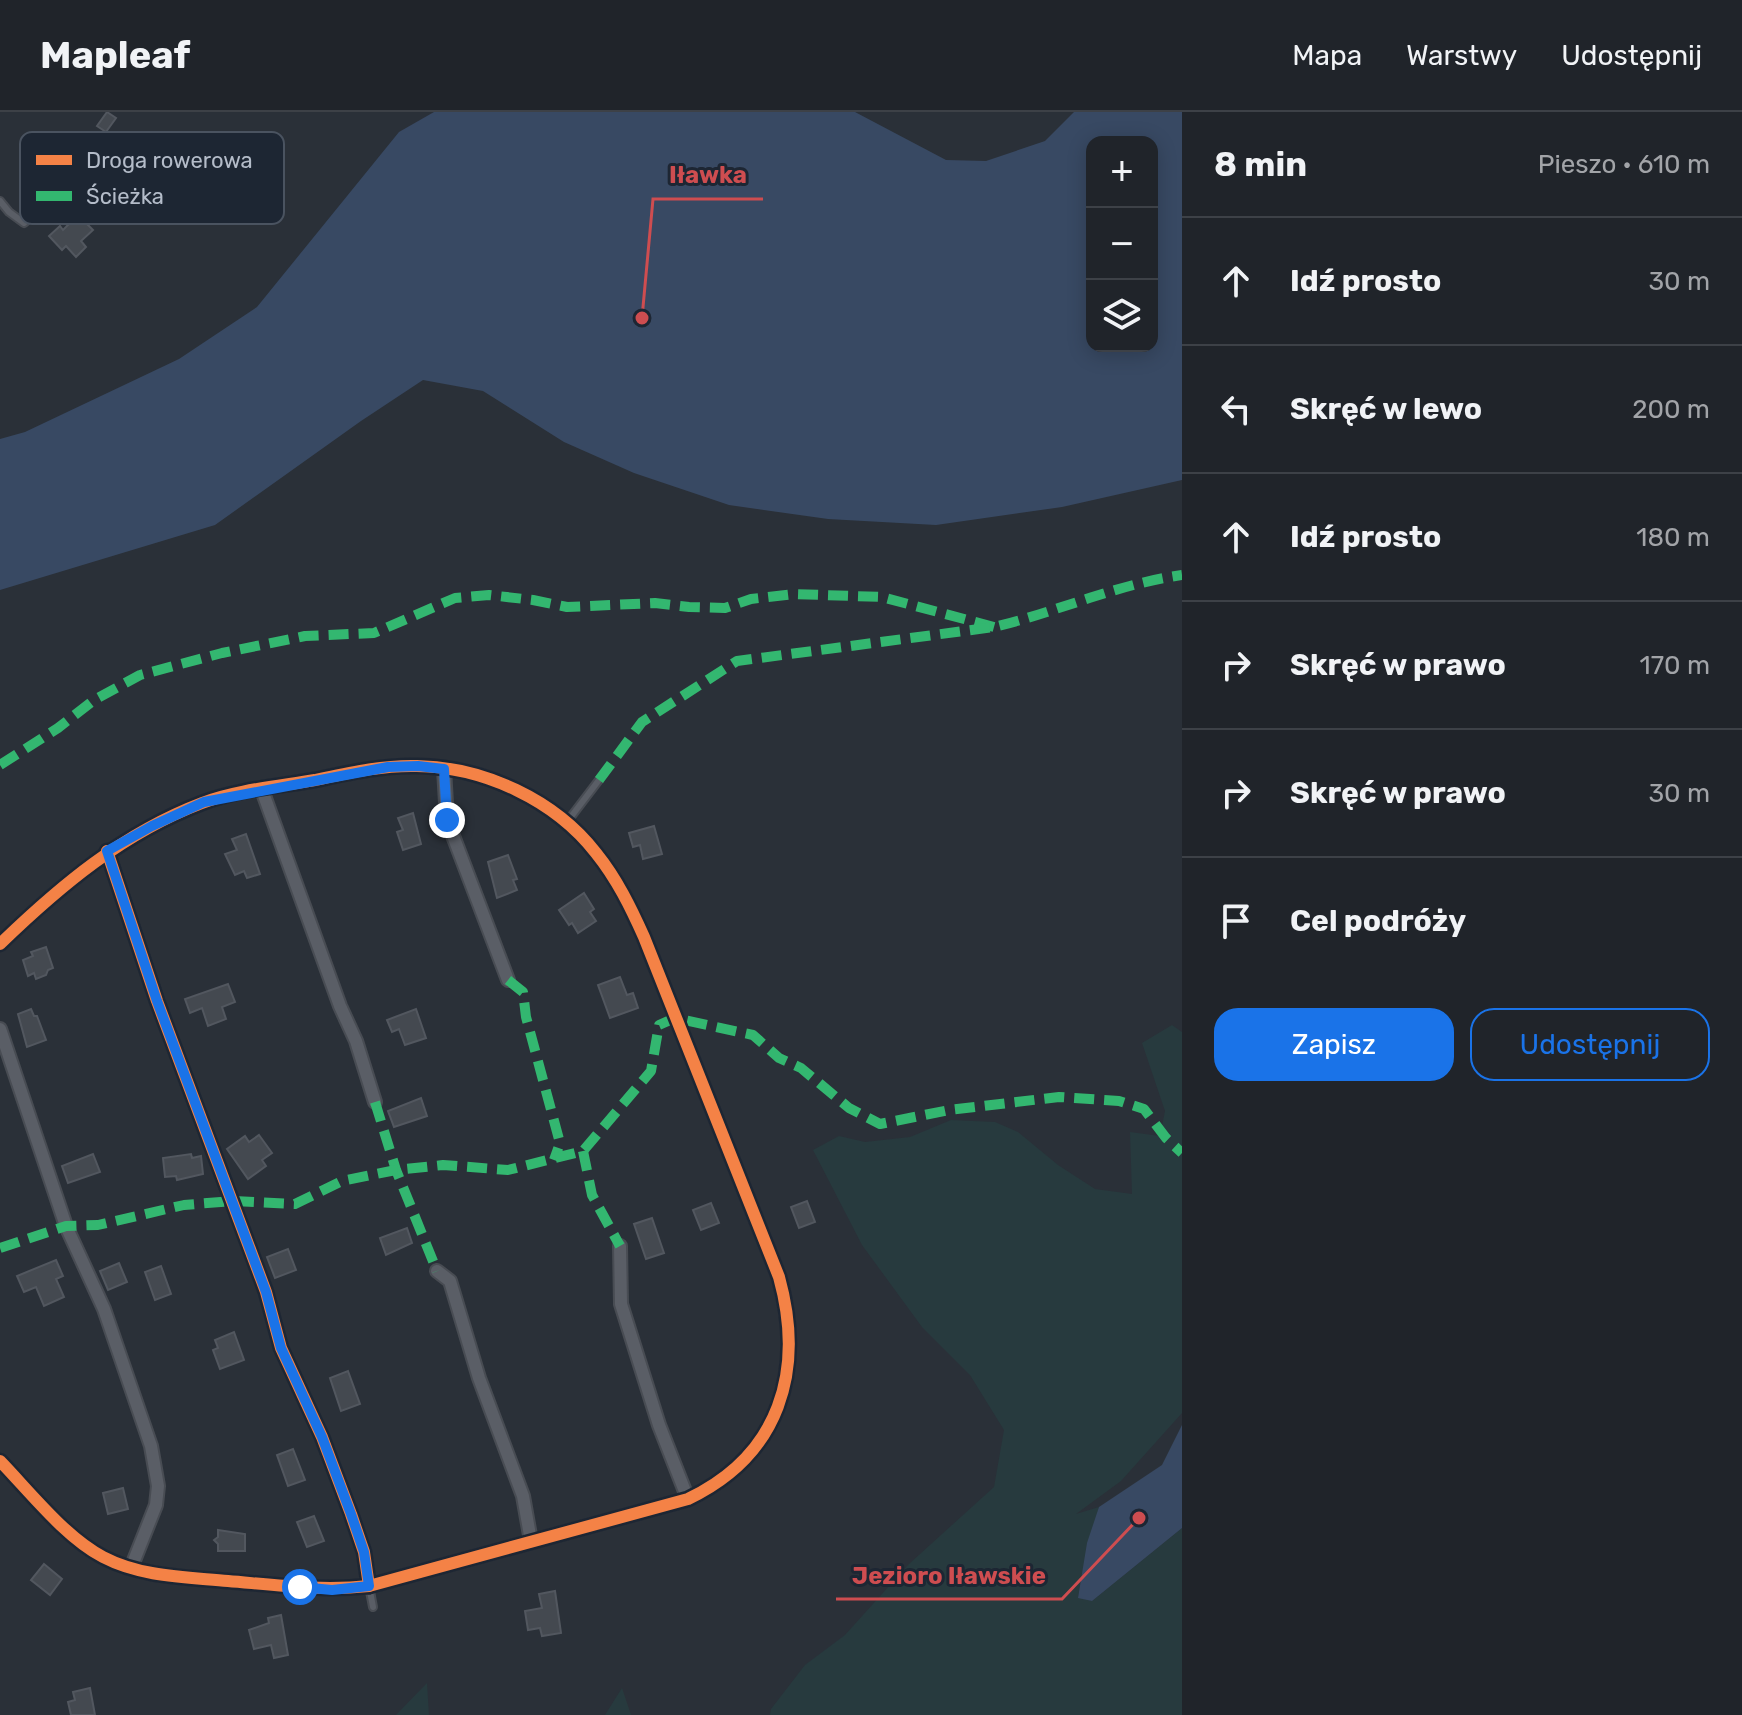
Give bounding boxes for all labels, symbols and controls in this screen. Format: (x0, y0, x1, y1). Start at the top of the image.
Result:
text: Mapleaf (40, 32, 190, 78)
text: Mapa (1292, 39, 1362, 72)
text: Warstwy (1406, 39, 1517, 72)
text: Udostępnij (1561, 39, 1702, 72)
legend (20, 132, 284, 224)
map controls (1086, 136, 1158, 352)
button: + (1086, 136, 1158, 208)
text: 8 min (1214, 144, 1307, 185)
text: Droga rowerowa (86, 147, 253, 174)
text: Pieszo · 610 m (1538, 149, 1710, 180)
callout: Iławka (653, 151, 763, 199)
text: Iławka (669, 161, 747, 189)
text: Ścieżka (86, 183, 164, 210)
button: − (1086, 208, 1158, 280)
icon: ahead (1214, 259, 1258, 303)
text: Idź prosto (1290, 263, 1441, 299)
text: 30 m (1648, 266, 1710, 297)
button: layers (1086, 280, 1158, 352)
icon: left (1214, 387, 1258, 431)
text: Skręć w lewo (1290, 391, 1482, 427)
text: 200 m (1632, 394, 1710, 425)
icon: ahead (1214, 515, 1258, 559)
text: Idź prosto (1290, 519, 1441, 555)
text: 180 m (1636, 522, 1710, 553)
icon: right (1214, 643, 1258, 687)
text: Skręć w prawo (1290, 647, 1506, 683)
text: 170 m (1640, 650, 1710, 681)
icon: right (1214, 771, 1258, 815)
text: Skręć w prawo (1290, 775, 1506, 811)
text: 30 m (1648, 778, 1710, 809)
route end (429, 802, 465, 838)
icon: arrive (1214, 899, 1258, 943)
text: Cel podróży (1290, 903, 1466, 939)
button: Zapisz (1214, 1008, 1454, 1081)
button: Udostępnij (1470, 1008, 1710, 1081)
callout: Jezioro Iławskie (836, 1551, 1062, 1599)
text: Jezioro Iławskie (852, 1562, 1046, 1590)
route start (282, 1569, 318, 1605)

